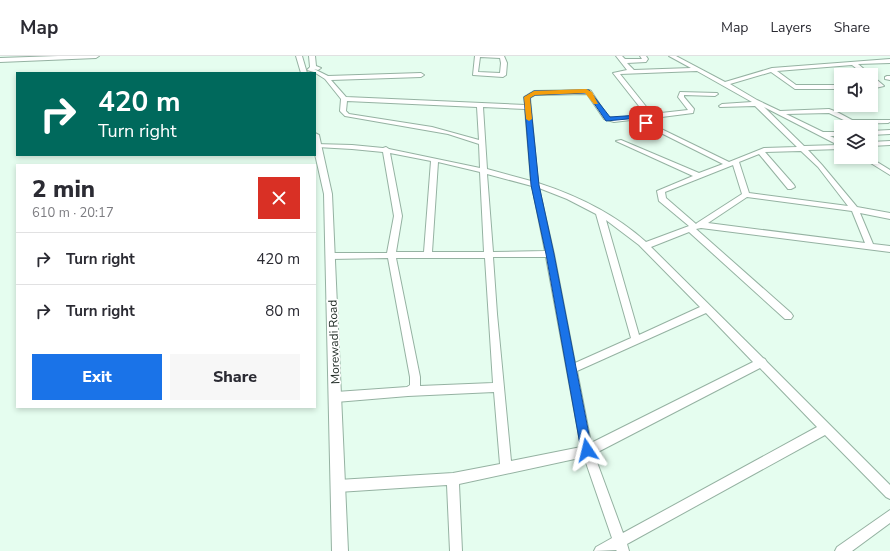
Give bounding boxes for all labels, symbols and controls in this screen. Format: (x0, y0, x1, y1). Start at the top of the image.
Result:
text: Map (20, 15, 58, 41)
text: Map (721, 18, 748, 37)
text: Layers (770, 18, 812, 37)
text: Share (834, 18, 870, 37)
map controls (834, 68, 878, 164)
button: sound (834, 68, 878, 112)
text: 420 m (98, 83, 181, 121)
icon: right (32, 88, 84, 140)
pin (629, 106, 663, 140)
icon: arrive (635, 112, 657, 134)
text: Turn right (98, 119, 177, 143)
button: layers (834, 120, 878, 164)
text: 2 min (32, 173, 95, 205)
button: close (258, 177, 300, 219)
text: 610 m · 20:17 (32, 204, 114, 222)
icon: right (32, 248, 54, 270)
text: Turn right (66, 249, 135, 269)
text: 420 m (256, 249, 300, 269)
street label: Morewadi Road (325, 299, 343, 385)
icon: right (32, 300, 54, 322)
text: Turn right (66, 301, 135, 321)
text: 80 m (265, 301, 300, 321)
button: Exit (32, 354, 162, 400)
button: Share (170, 354, 300, 400)
position arrow (566, 429, 608, 471)

